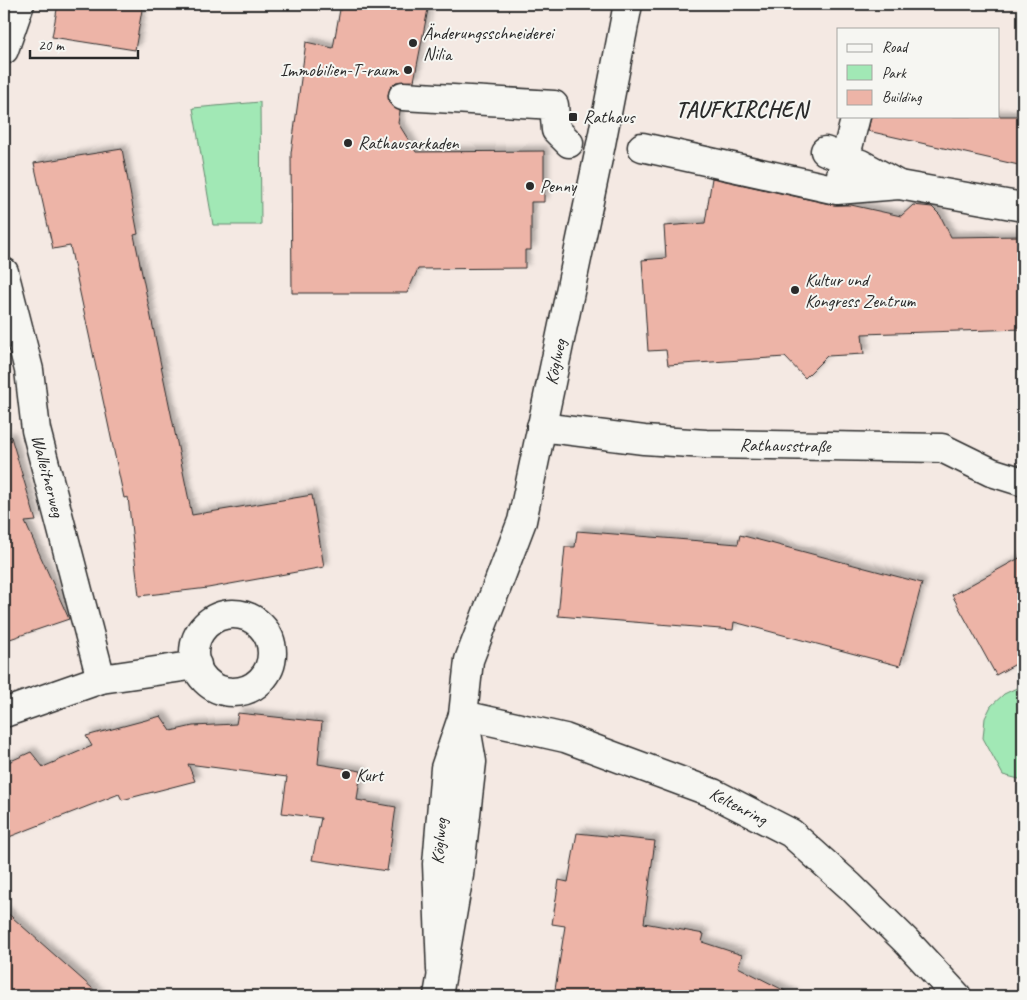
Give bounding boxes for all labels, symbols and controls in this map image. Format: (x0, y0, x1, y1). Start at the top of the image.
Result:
place label: Änderungsschneiderei Nilia (423, 22, 556, 65)
scale bar (30, 28, 138, 60)
legend (837, 28, 1000, 118)
text: 20 m (38, 36, 65, 55)
marker: Änderungsschneiderei Nilia (407, 37, 419, 49)
text: Road (882, 38, 909, 57)
place label: Immobilien-T-raum (280, 59, 399, 81)
marker: Immobilien-T-raum (402, 64, 414, 76)
text: Park (882, 64, 907, 83)
text: Building (882, 88, 922, 107)
district label: TAUFKIRCHEN (676, 96, 811, 124)
place label: Rathaus (583, 106, 636, 128)
marker: Rathaus (567, 111, 579, 123)
place label: Rathausarkaden (358, 132, 460, 154)
marker: Rathausarkaden (342, 137, 354, 149)
place label: Penny (540, 175, 578, 197)
marker: Penny (524, 180, 536, 192)
place label: Kultur und Kongress Zentrum (805, 269, 916, 312)
marker: Kultur und Kongress Zentrum (789, 284, 801, 296)
street label: Köglweg (540, 335, 571, 387)
street label: Walleitnerweg (27, 432, 70, 521)
street label: Rathausstraße (739, 434, 832, 457)
place label: Kurt (356, 764, 385, 786)
marker: Kurt (340, 769, 352, 781)
street label: Keltenring (706, 782, 772, 831)
street label: Köglweg (426, 816, 452, 865)

